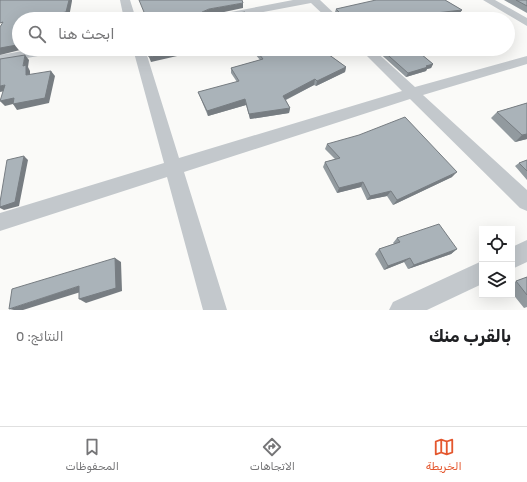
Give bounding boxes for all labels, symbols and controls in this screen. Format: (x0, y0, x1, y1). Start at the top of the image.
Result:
search box (12, 12, 515, 56)
icon: search (26, 23, 48, 45)
text: ابحث هنا (58, 25, 115, 43)
map controls (479, 226, 515, 298)
button: locate (479, 226, 515, 262)
button: layers (479, 262, 515, 298)
text: بالقرب منك (429, 326, 511, 346)
text: النتائج: 0 (16, 329, 63, 344)
tab: المحفوظات (65, 436, 119, 473)
tab: الاتجاهات (250, 436, 295, 473)
tab: الخريطة (426, 436, 462, 473)

